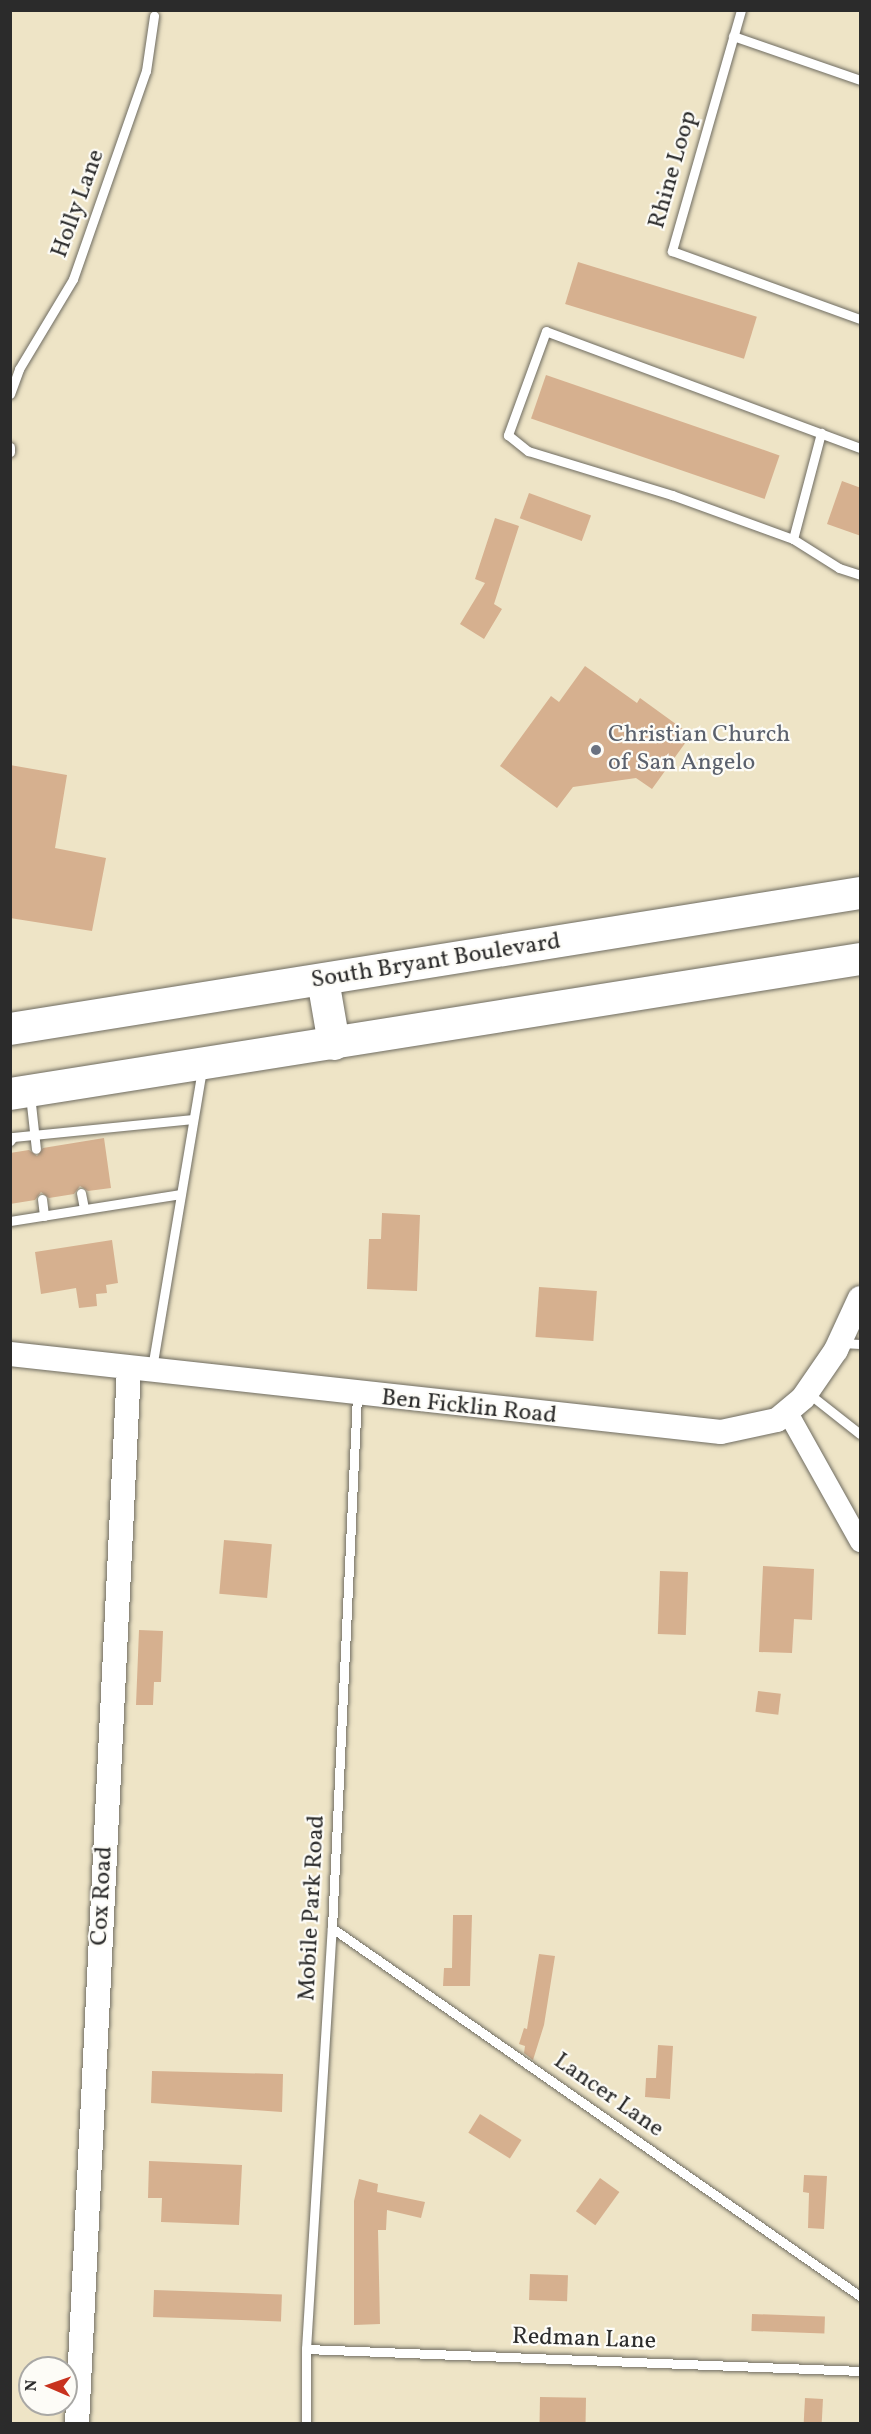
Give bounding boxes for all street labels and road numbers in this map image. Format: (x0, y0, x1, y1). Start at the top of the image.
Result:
street label: Rhine Loop (643, 108, 705, 232)
street label: Holly Lane (46, 146, 112, 262)
street label: South Bryant Boulevard (309, 928, 563, 996)
street label: Ben Ficklin Road (380, 1384, 558, 1432)
street label: Mobile Park Road (294, 1814, 332, 2002)
street label: Cox Road (86, 1846, 120, 1946)
street label: Lancer Lane (547, 2048, 669, 2144)
street label: Redman Lane (511, 2323, 657, 2357)

